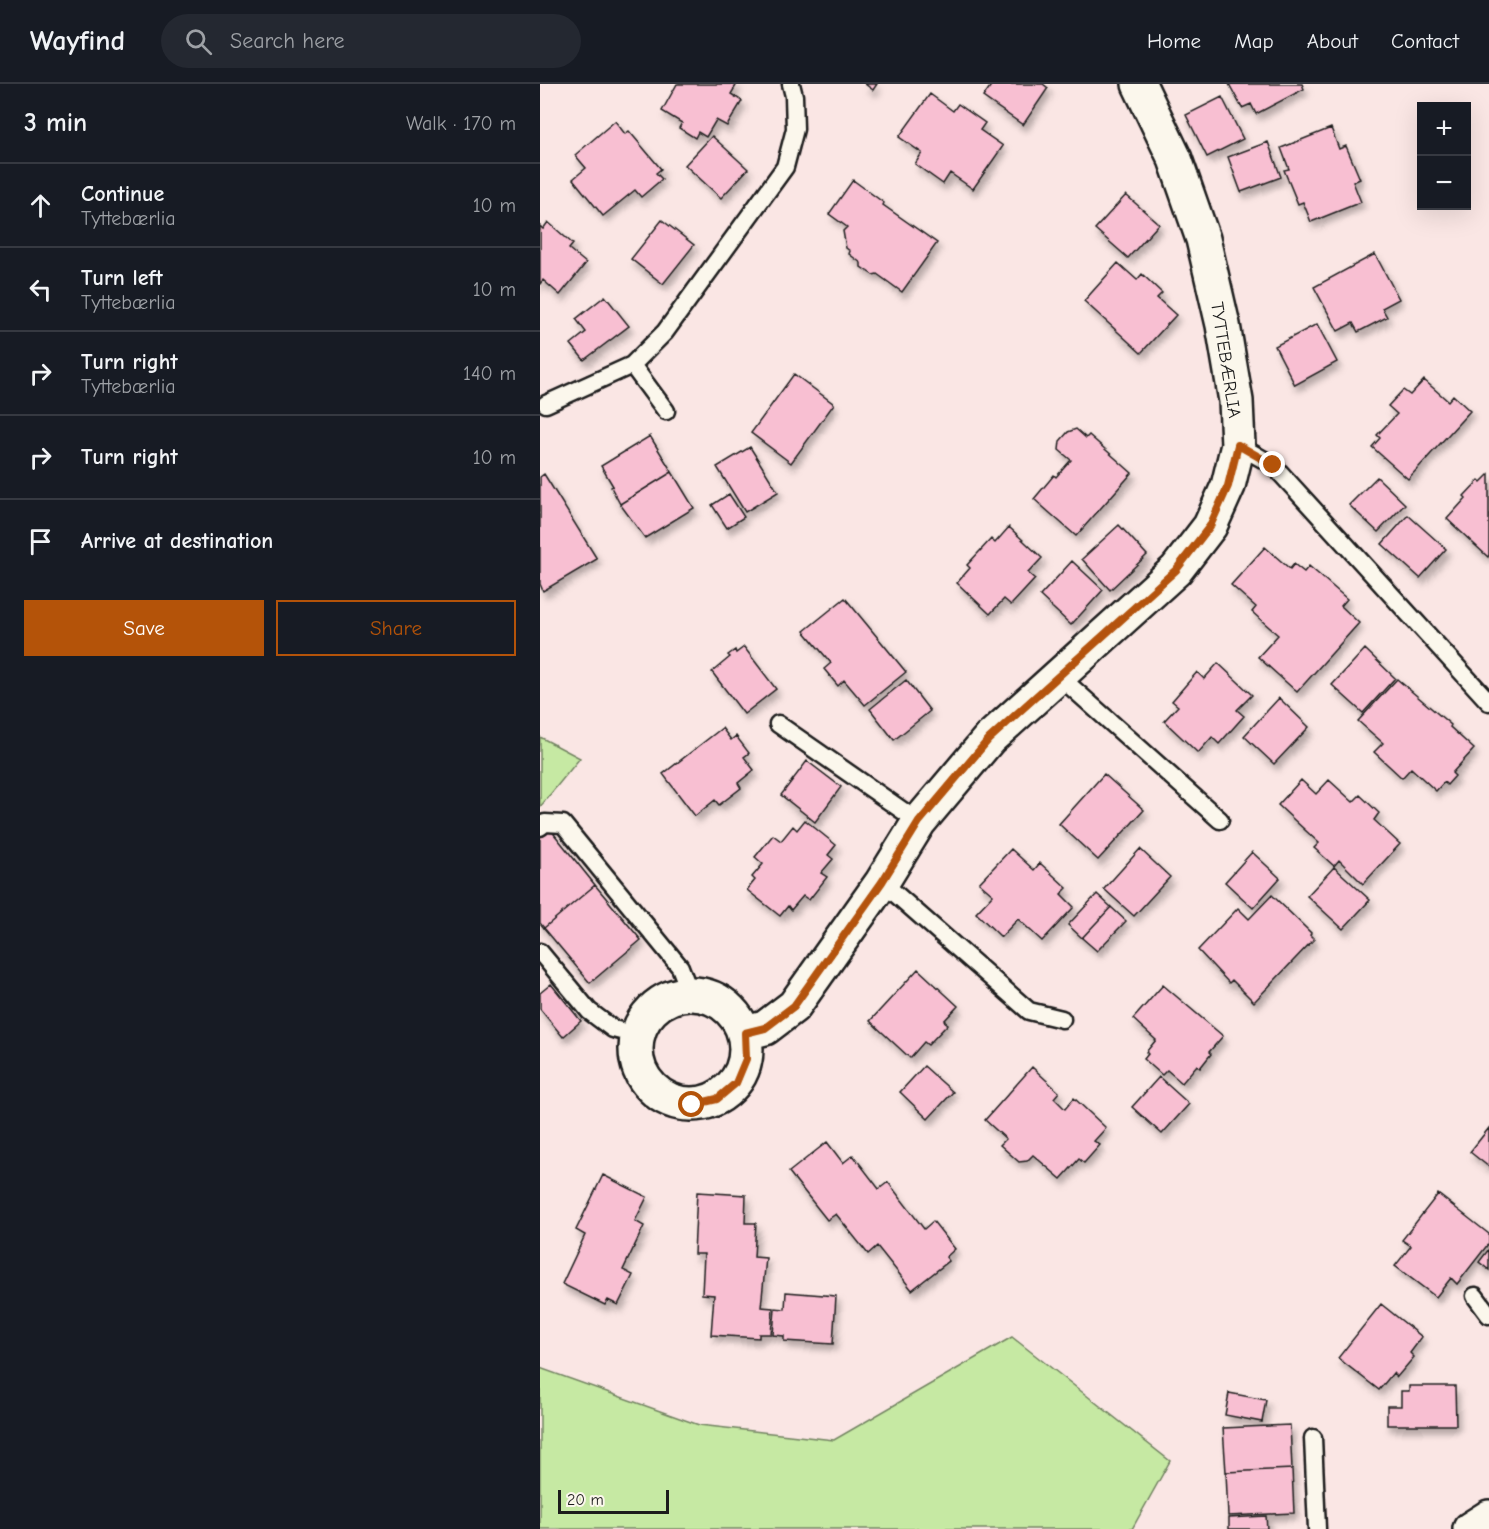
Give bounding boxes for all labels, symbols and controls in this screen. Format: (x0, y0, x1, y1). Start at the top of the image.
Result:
search box (161, 14, 581, 68)
text: Wayfind (30, 25, 125, 57)
icon: search (182, 25, 215, 58)
text: Search here (230, 28, 345, 54)
text: Home (1147, 29, 1201, 53)
text: Map (1234, 29, 1274, 53)
text: About (1307, 29, 1358, 53)
text: Contact (1391, 29, 1459, 53)
map controls (1417, 102, 1471, 210)
button: + (1417, 102, 1471, 156)
text: 3 min (24, 108, 87, 138)
text: Walk · 170 m (406, 112, 516, 135)
button: − (1417, 156, 1471, 210)
text: Continue (81, 181, 164, 207)
icon: ahead (24, 189, 57, 222)
text: 10 m (473, 194, 516, 217)
text: Tyttebærlia (81, 207, 176, 230)
text: Turn left (81, 265, 163, 291)
icon: left (24, 273, 57, 306)
text: 10 m (473, 278, 516, 301)
text: Tyttebærlia (81, 291, 176, 314)
street label: TYTTEBÆRLIA (1206, 301, 1245, 420)
text: Turn right (81, 349, 178, 375)
icon: right (24, 357, 57, 390)
text: 140 m (463, 362, 516, 385)
text: Tyttebærlia (81, 375, 176, 398)
icon: right (24, 441, 57, 474)
text: Turn right (81, 444, 178, 470)
text: 10 m (473, 446, 516, 469)
route end (1259, 451, 1285, 477)
icon: arrive (24, 525, 57, 558)
text: Arrive at destination (81, 528, 273, 554)
button: Save (24, 600, 264, 656)
button: Share (276, 600, 516, 656)
route start (678, 1091, 704, 1117)
scale bar (558, 1487, 669, 1514)
text: 20 m (567, 1491, 604, 1509)

